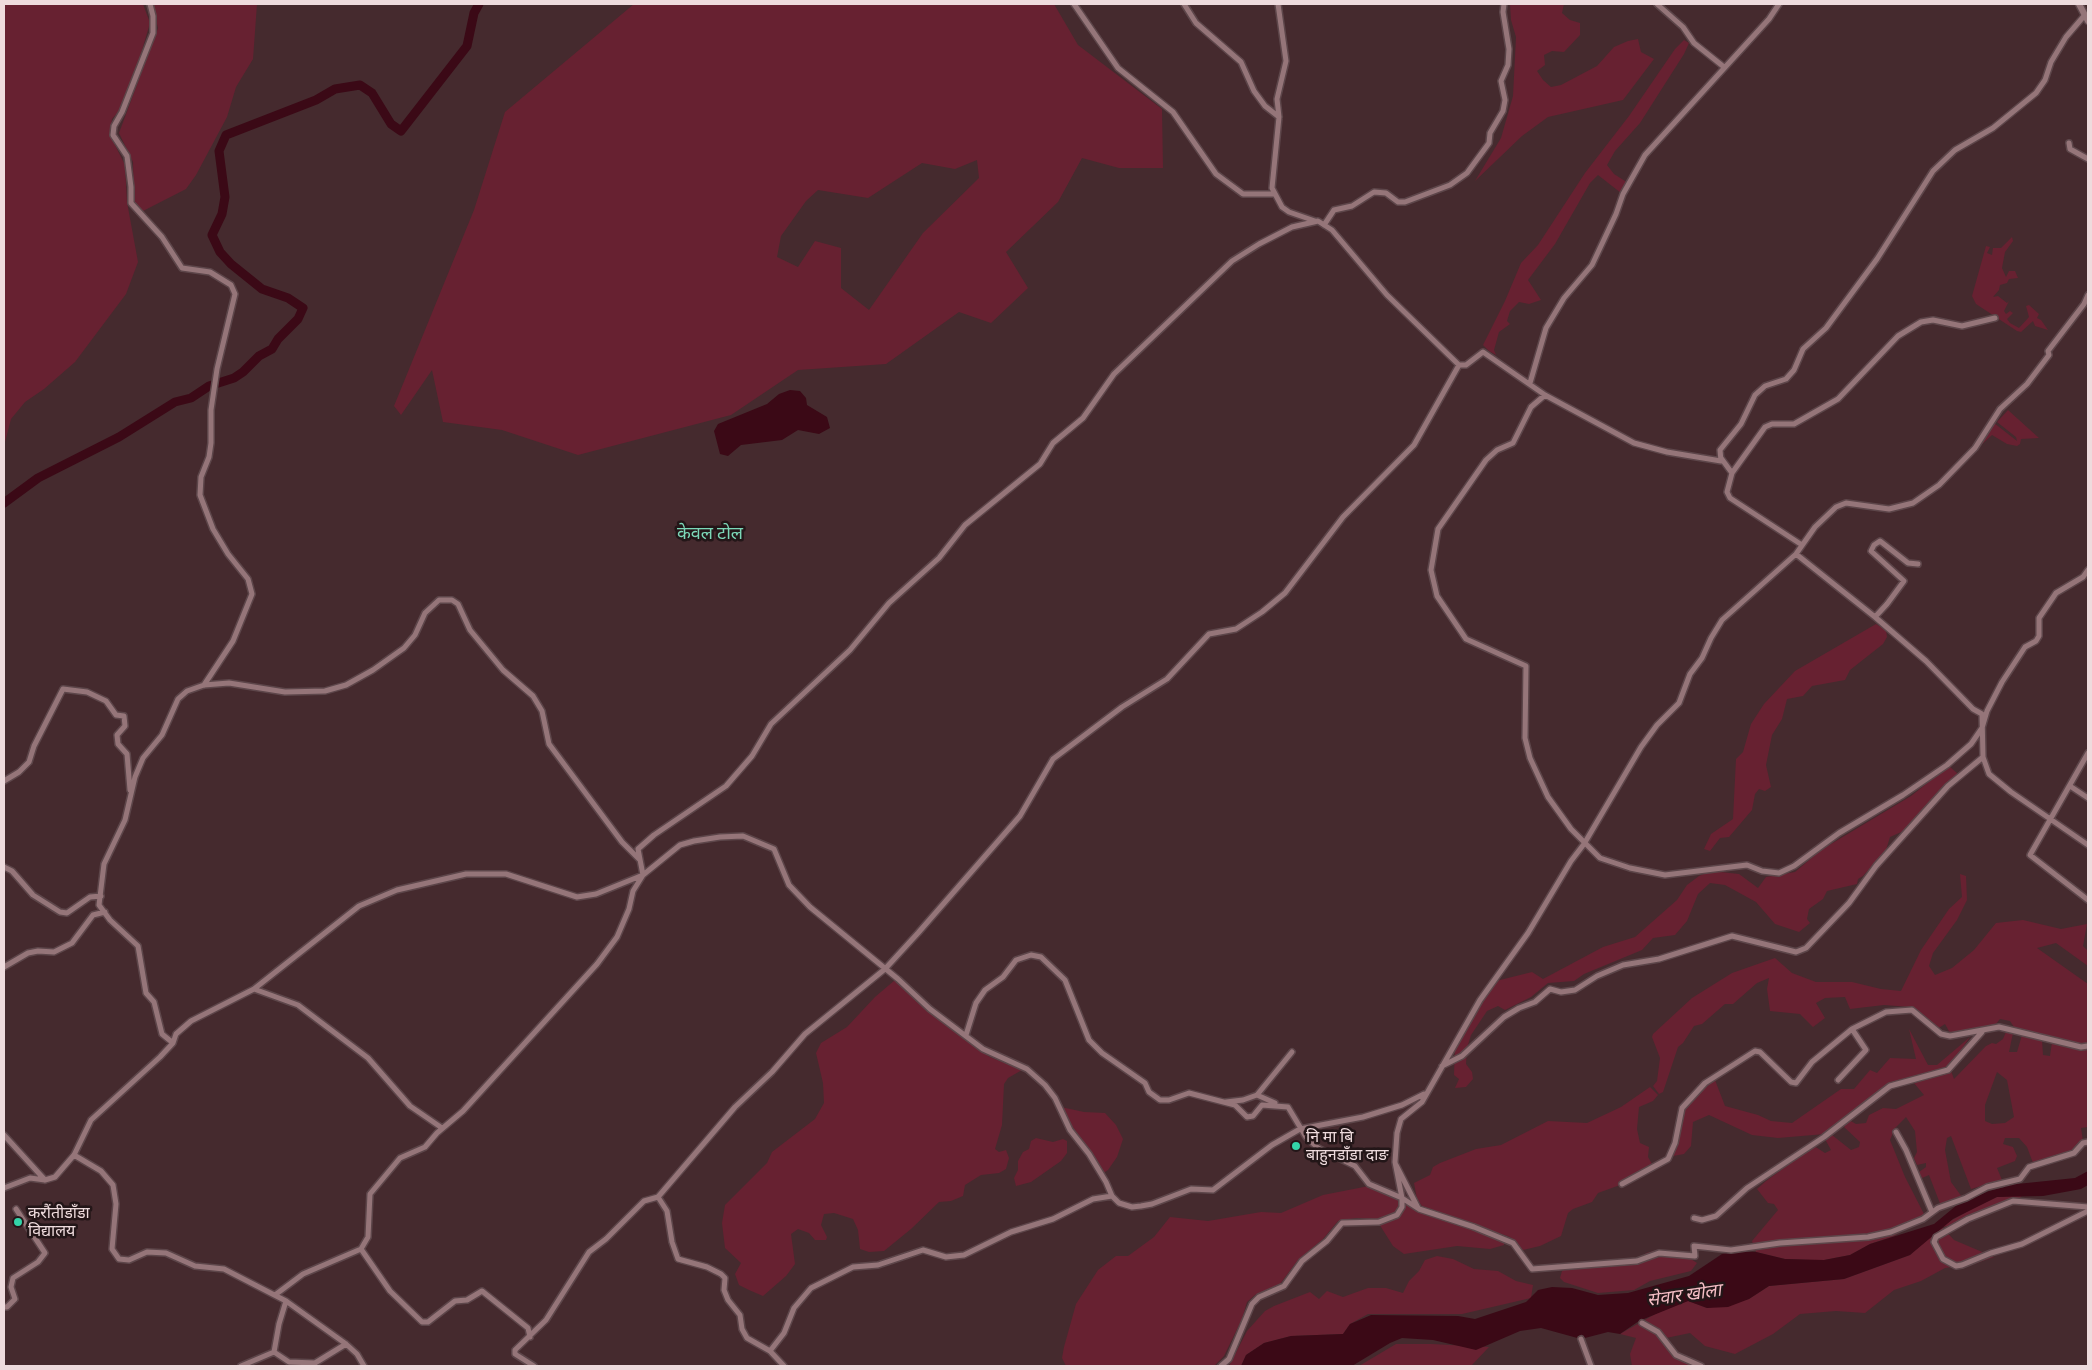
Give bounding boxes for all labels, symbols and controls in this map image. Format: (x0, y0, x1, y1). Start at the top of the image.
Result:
district label: केवल टोल (677, 522, 743, 544)
place label: नि मा बि बाहुनडाँडा दाङ (1306, 1127, 1389, 1165)
marker: नि मा बि बाहुनडाँडा दाङ (1290, 1140, 1302, 1152)
place label: करौंतीडाँडा विद्यालय (28, 1203, 90, 1241)
marker: करौंतीडाँडा विद्यालय (12, 1216, 24, 1228)
water label: सेवार खोला (1646, 1279, 1722, 1311)

